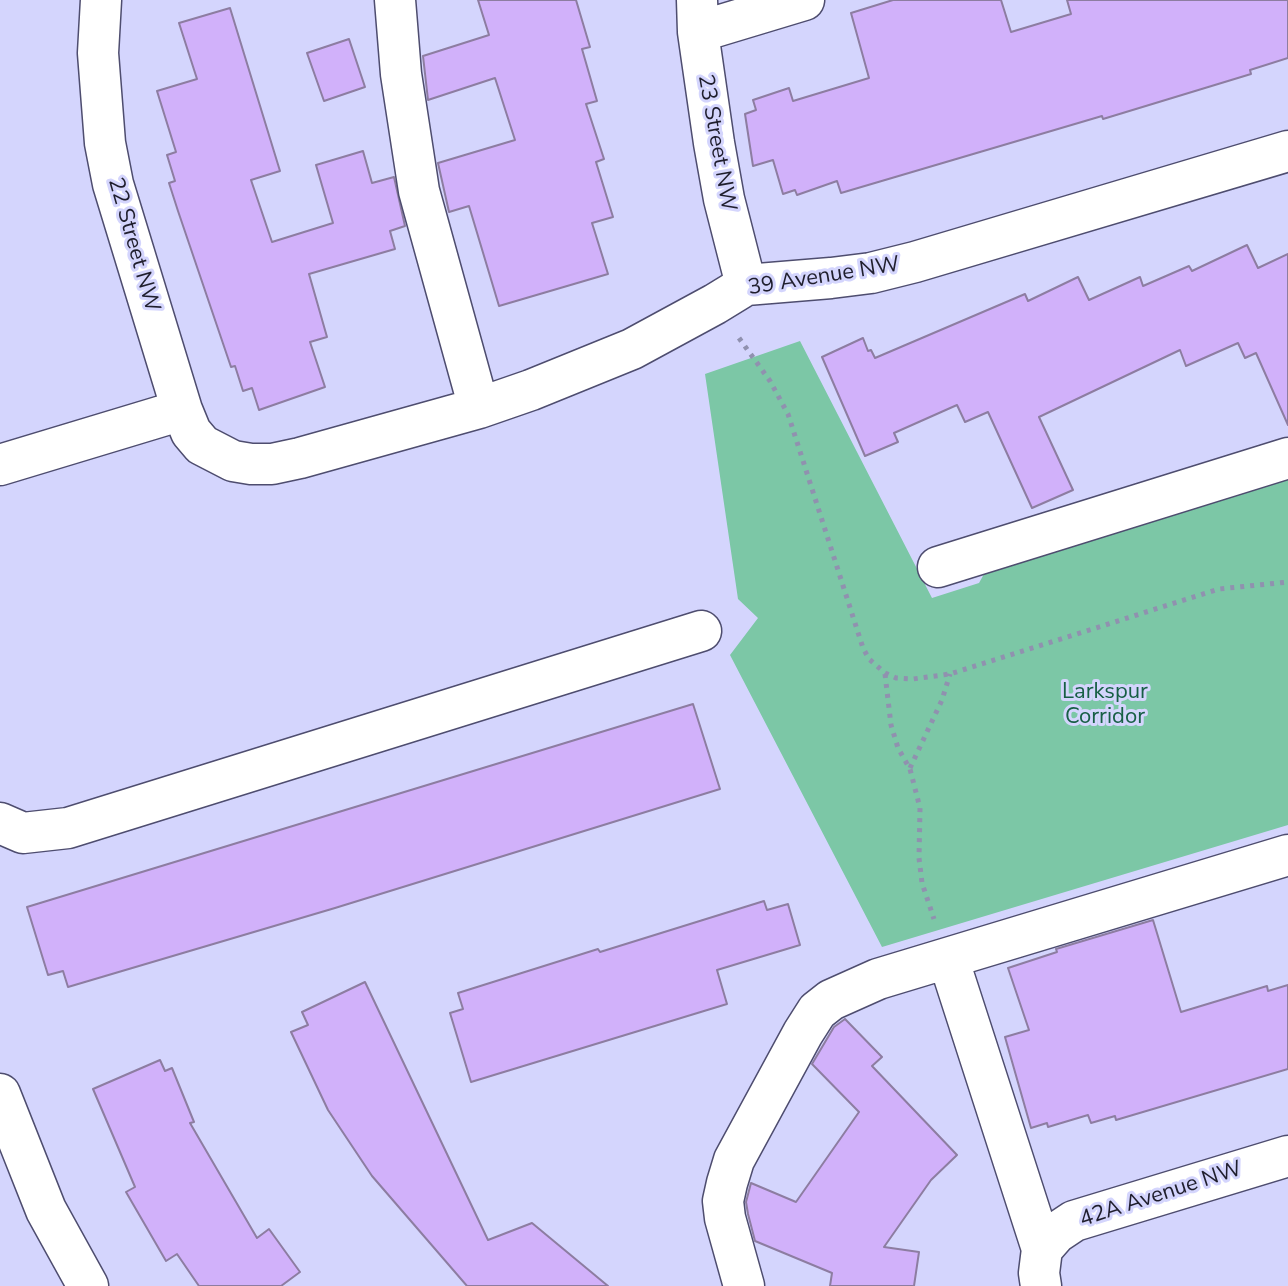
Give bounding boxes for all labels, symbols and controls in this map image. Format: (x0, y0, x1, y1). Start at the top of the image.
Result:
street label: 23 Street NW (691, 73, 741, 213)
street label: 22 Street NW (101, 175, 165, 315)
street label: 39 Avenue NW (746, 252, 902, 302)
park label: Larkspur Corridor (1062, 680, 1148, 732)
street label: 42A Avenue NW (1077, 1156, 1245, 1234)

